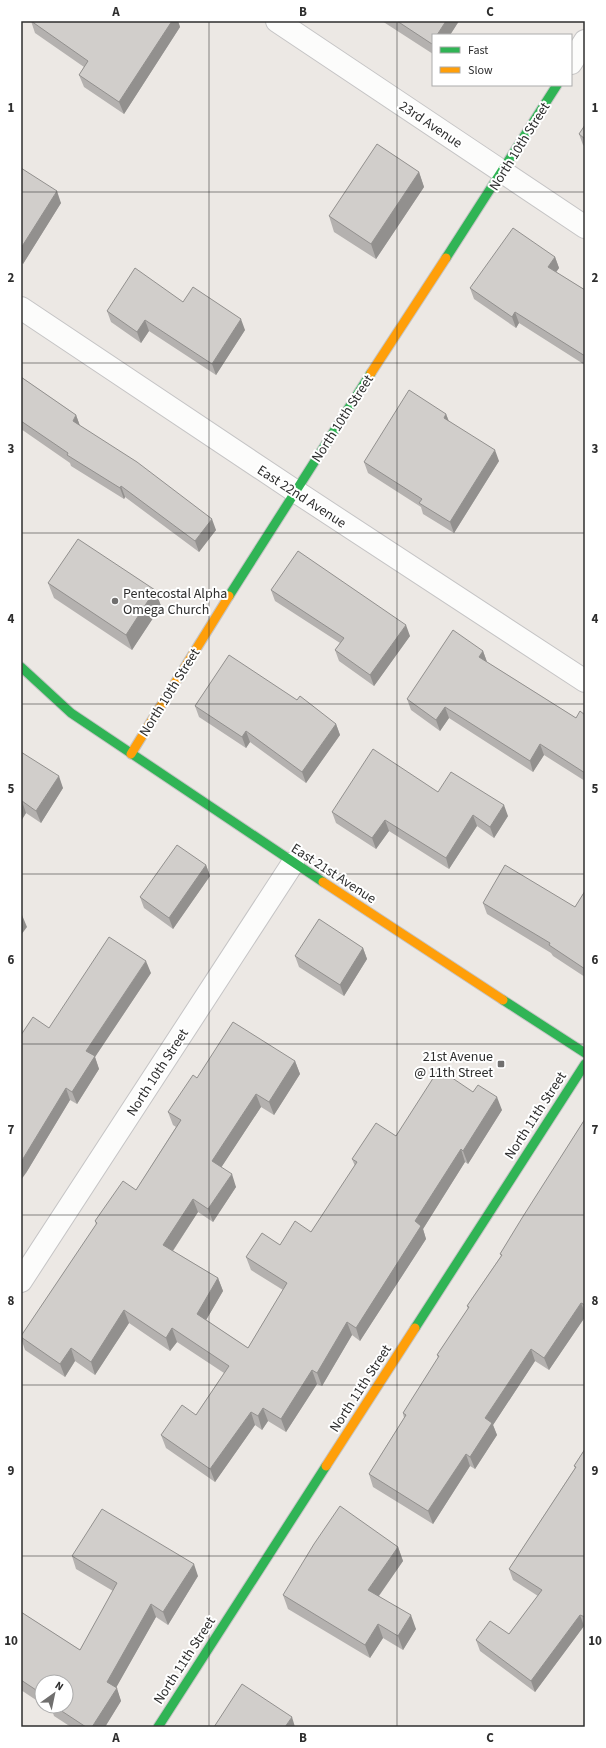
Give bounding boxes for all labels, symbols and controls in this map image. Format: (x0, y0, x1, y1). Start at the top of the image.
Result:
text: A (111, 3, 120, 21)
text: B (299, 3, 307, 21)
text: C (486, 3, 494, 21)
legend (432, 34, 572, 86)
text: Fast (468, 42, 488, 59)
text: Slow (468, 62, 493, 79)
street label: 23rd Avenue (395, 96, 466, 153)
street label: North 10th Street (485, 98, 555, 195)
text: 1 (8, 99, 15, 117)
text: 1 (592, 99, 599, 117)
text: 2 (8, 269, 15, 287)
text: 2 (592, 269, 599, 287)
street label: North 10th Street (307, 371, 379, 466)
text: 3 (8, 440, 15, 458)
text: 3 (592, 440, 599, 458)
street label: East 22nd Avenue (253, 460, 350, 533)
place label: Pentecostal Alpha Omega Church (123, 584, 227, 620)
marker: Pentecostal Alpha Omega Church (110, 596, 120, 606)
text: 4 (8, 610, 15, 628)
text: 4 (592, 610, 599, 628)
street label: North 10th Street (135, 644, 205, 741)
text: 5 (8, 780, 15, 798)
text: 5 (592, 780, 599, 798)
street label: East 21st Avenue (287, 839, 380, 909)
text: 6 (8, 951, 15, 969)
text: 6 (592, 951, 599, 969)
street label: North 10th Street (122, 1025, 194, 1120)
place label: 21st Avenue @ 11th Street (414, 1047, 493, 1083)
marker: 21st Avenue @ 11th Street (496, 1059, 506, 1069)
street label: North 11th Street (500, 1068, 572, 1163)
text: 7 (8, 1121, 15, 1139)
text: 7 (592, 1121, 599, 1139)
text: 8 (8, 1292, 15, 1310)
text: 8 (592, 1292, 599, 1310)
street label: North 11th Street (325, 1341, 397, 1436)
text: 9 (8, 1462, 15, 1480)
text: 9 (592, 1462, 599, 1480)
street label: North 11th Street (149, 1613, 221, 1708)
text: 10 (4, 1632, 18, 1650)
text: 10 (588, 1632, 602, 1650)
north arrow (34, 1674, 74, 1714)
text: N (52, 1678, 66, 1694)
text: A (111, 1729, 120, 1747)
text: B (299, 1729, 307, 1747)
text: C (486, 1729, 494, 1747)

